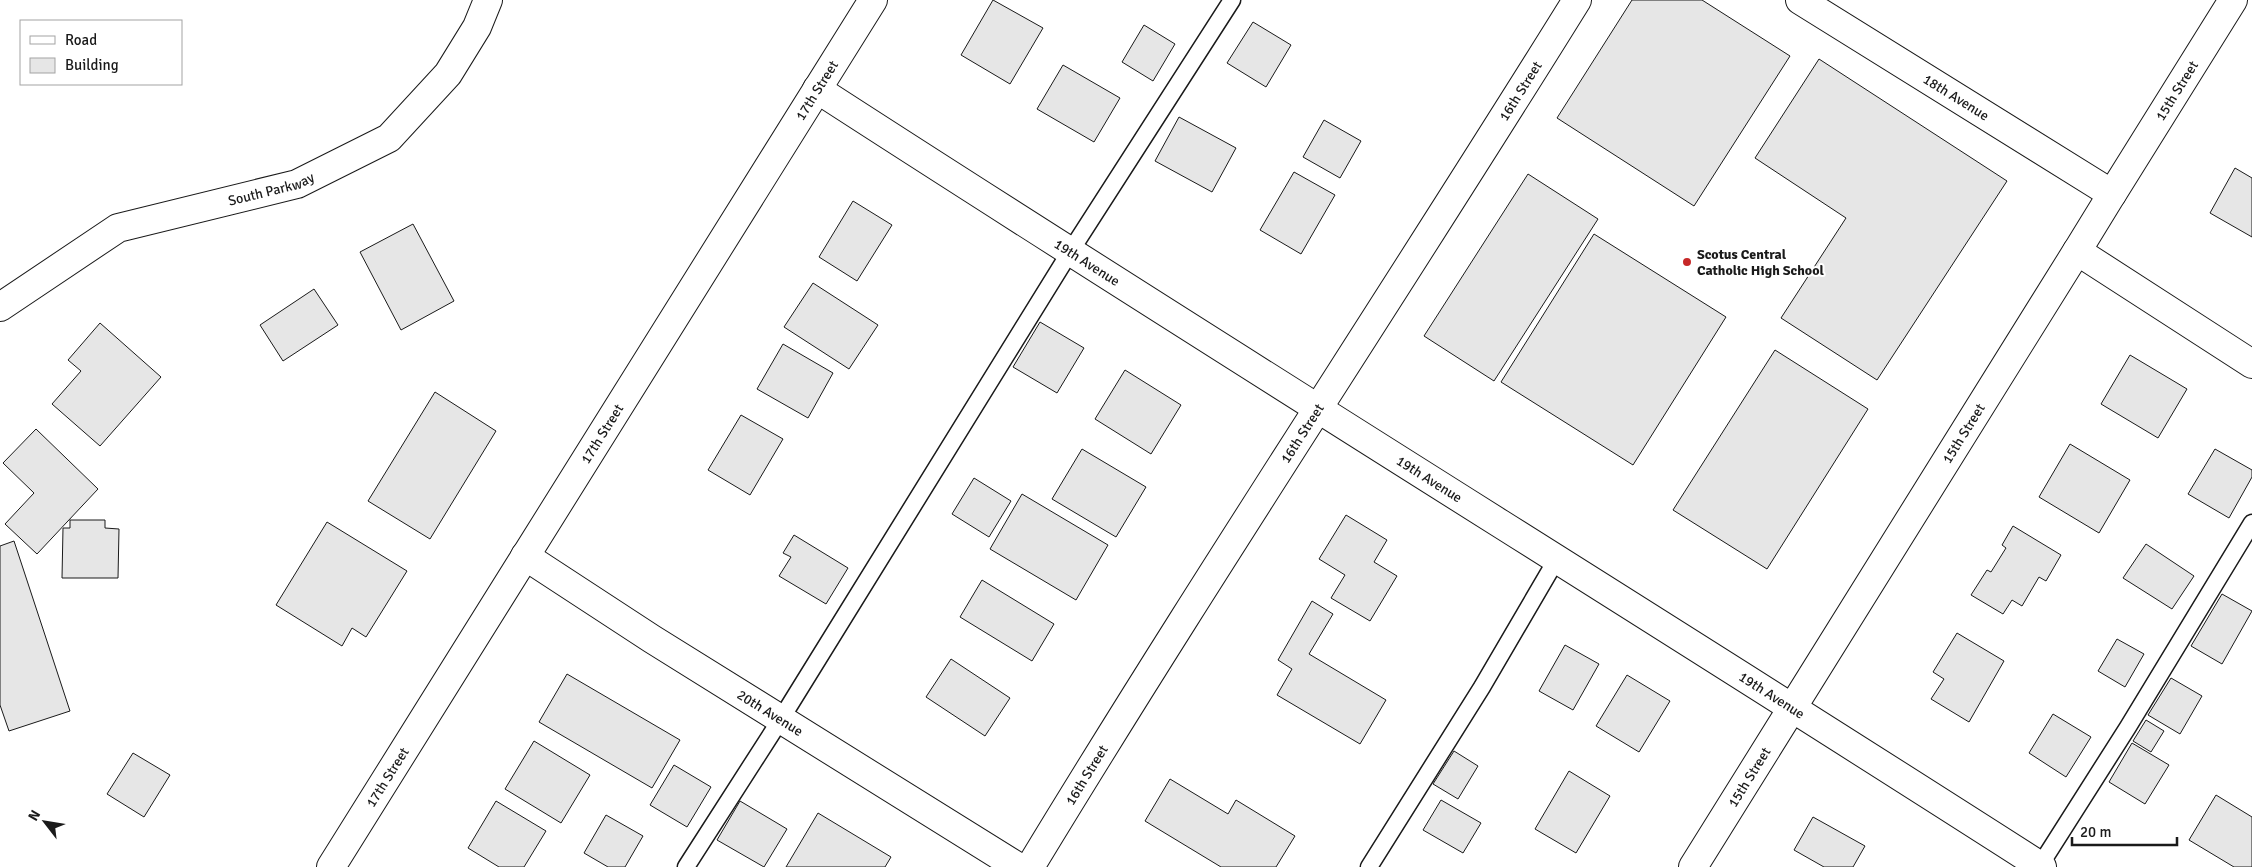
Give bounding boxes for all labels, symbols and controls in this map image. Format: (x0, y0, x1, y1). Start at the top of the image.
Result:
legend (20, 20, 182, 85)
text: Road (65, 31, 97, 49)
text: Building (65, 56, 119, 74)
street label: 17th Street (792, 57, 842, 124)
street label: 16th Street (1496, 58, 1546, 124)
street label: 15th Street (2152, 58, 2202, 124)
street label: 18th Avenue (1920, 71, 1992, 124)
street label: South Parkway (226, 169, 318, 210)
street label: 19th Avenue (1051, 236, 1123, 290)
place label: Scotus Central Catholic High School (1697, 246, 1824, 279)
marker: Scotus Central Catholic High School (1681, 256, 1693, 268)
street label: 17th Street (577, 401, 627, 467)
street label: 16th Street (1277, 401, 1328, 466)
street label: 15th Street (1939, 401, 1989, 467)
street label: 19th Avenue (1393, 452, 1465, 506)
street label: 19th Avenue (1736, 668, 1808, 723)
street label: 20th Avenue (734, 686, 806, 740)
street label: 16th Street (1062, 742, 1112, 808)
street label: 17th Street (363, 744, 413, 810)
street label: 15th Street (1724, 744, 1775, 810)
north arrow (20, 797, 70, 847)
text: N (24, 807, 44, 824)
scale bar (2072, 814, 2177, 846)
text: 20 m (2080, 823, 2111, 841)

